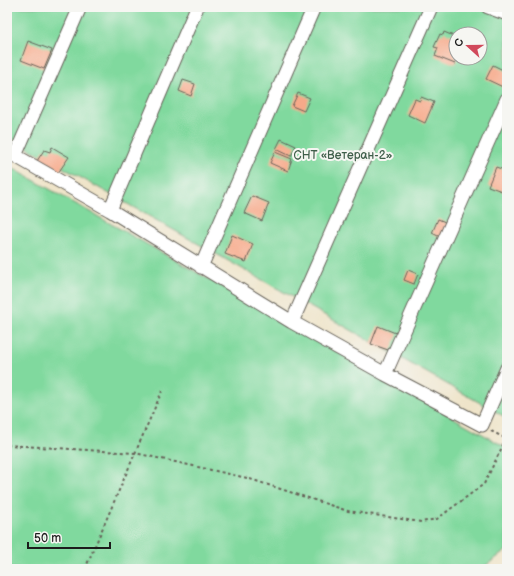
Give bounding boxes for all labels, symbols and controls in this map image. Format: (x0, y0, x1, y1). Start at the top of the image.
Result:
north arrow (448, 26, 488, 66)
text: С (452, 36, 467, 48)
park label: СНТ «Ветеран-2» (294, 148, 393, 163)
scale bar (28, 524, 110, 550)
text: 50 m (34, 531, 61, 546)

